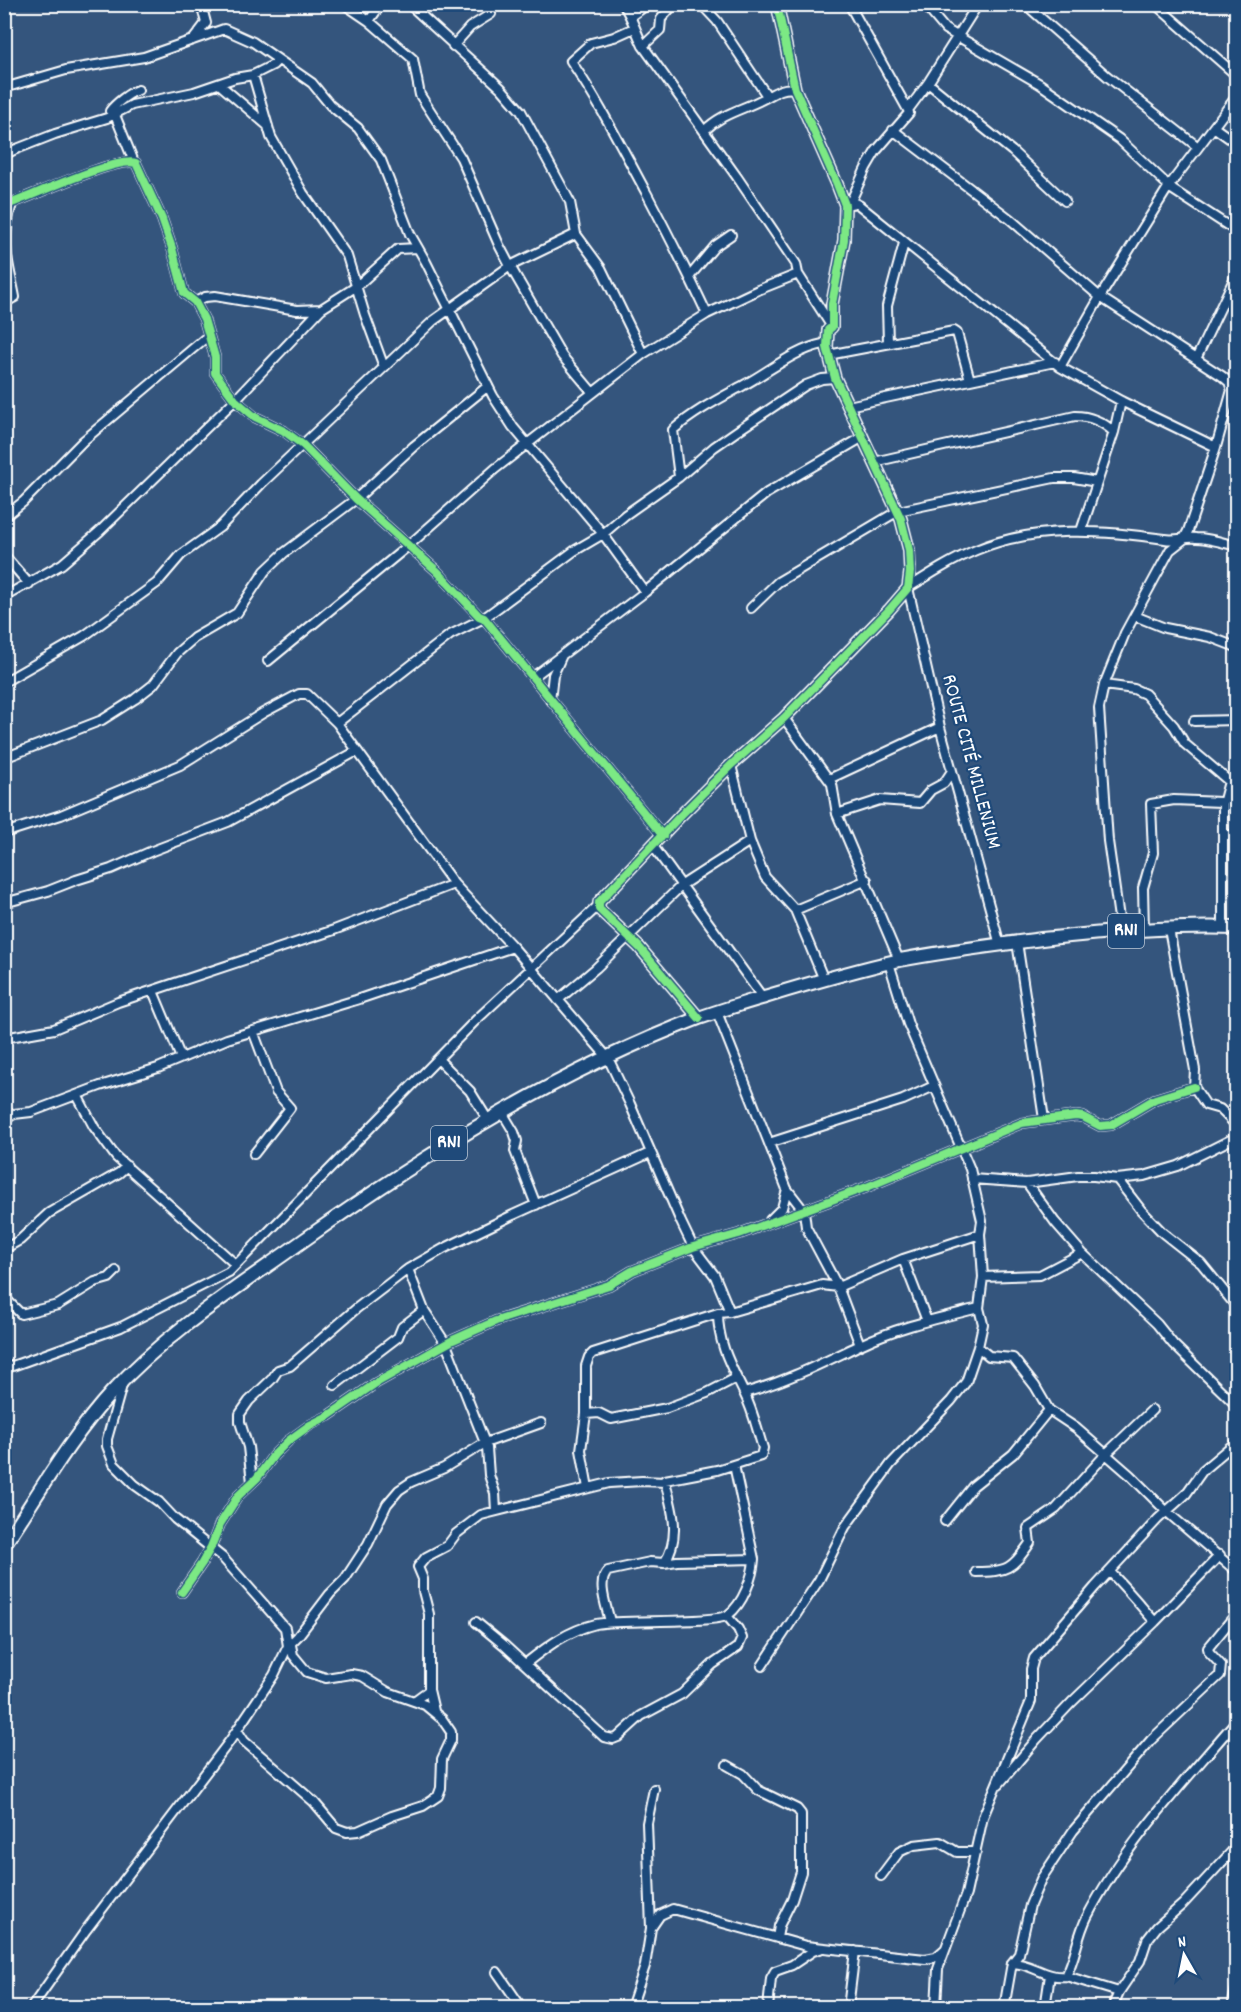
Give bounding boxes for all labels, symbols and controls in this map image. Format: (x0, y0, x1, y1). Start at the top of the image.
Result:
street label: ROUTE CITÉ MILLENIUM (932, 671, 1008, 853)
road number: RN1 (1108, 914, 1144, 948)
road number: RN1 (431, 1126, 467, 1160)
north arrow (1154, 1925, 1214, 1985)
text: N (1176, 1931, 1188, 1955)

